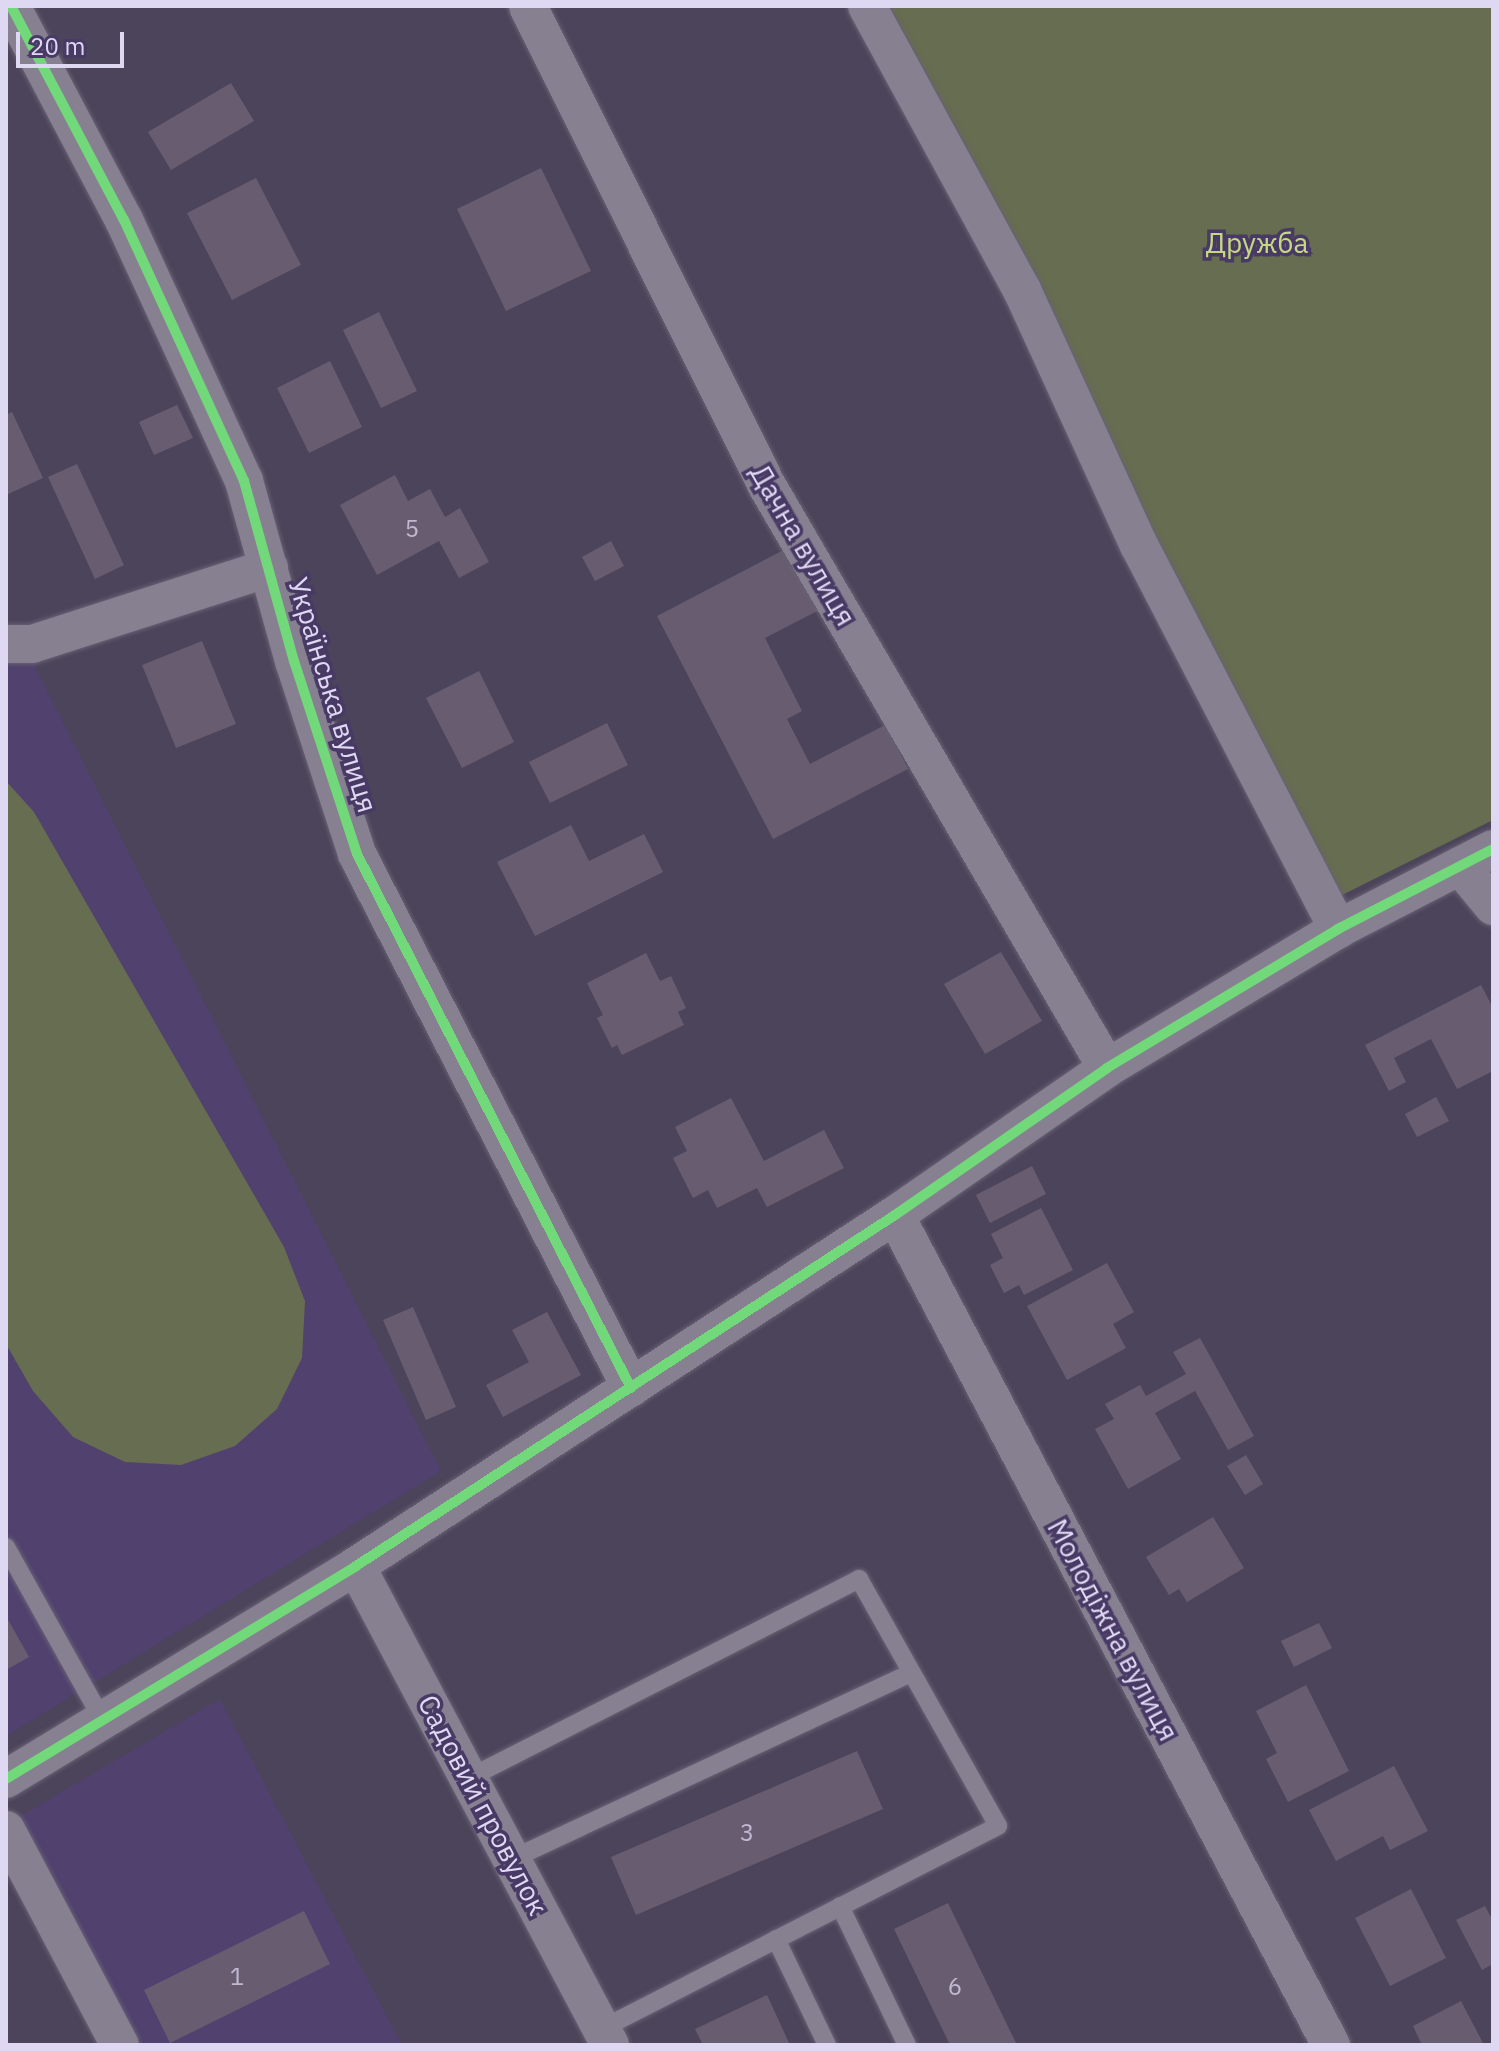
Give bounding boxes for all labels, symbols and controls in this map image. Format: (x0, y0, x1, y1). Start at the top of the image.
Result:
scale bar (20, 16, 128, 66)
text: 20 m (30, 30, 85, 62)
park label: Дружба (1206, 226, 1308, 260)
street label: Дачна вулиця (743, 458, 863, 632)
house number: 5 (405, 515, 419, 543)
street label: Українська вулиця (281, 573, 385, 817)
street label: Молодіжна вулиця (1040, 1513, 1186, 1747)
street label: Садовий провулок (411, 1689, 555, 1921)
house number: 3 (740, 1819, 754, 1847)
house number: 1 (230, 1963, 244, 1991)
house number: 6 (948, 1973, 962, 2001)

